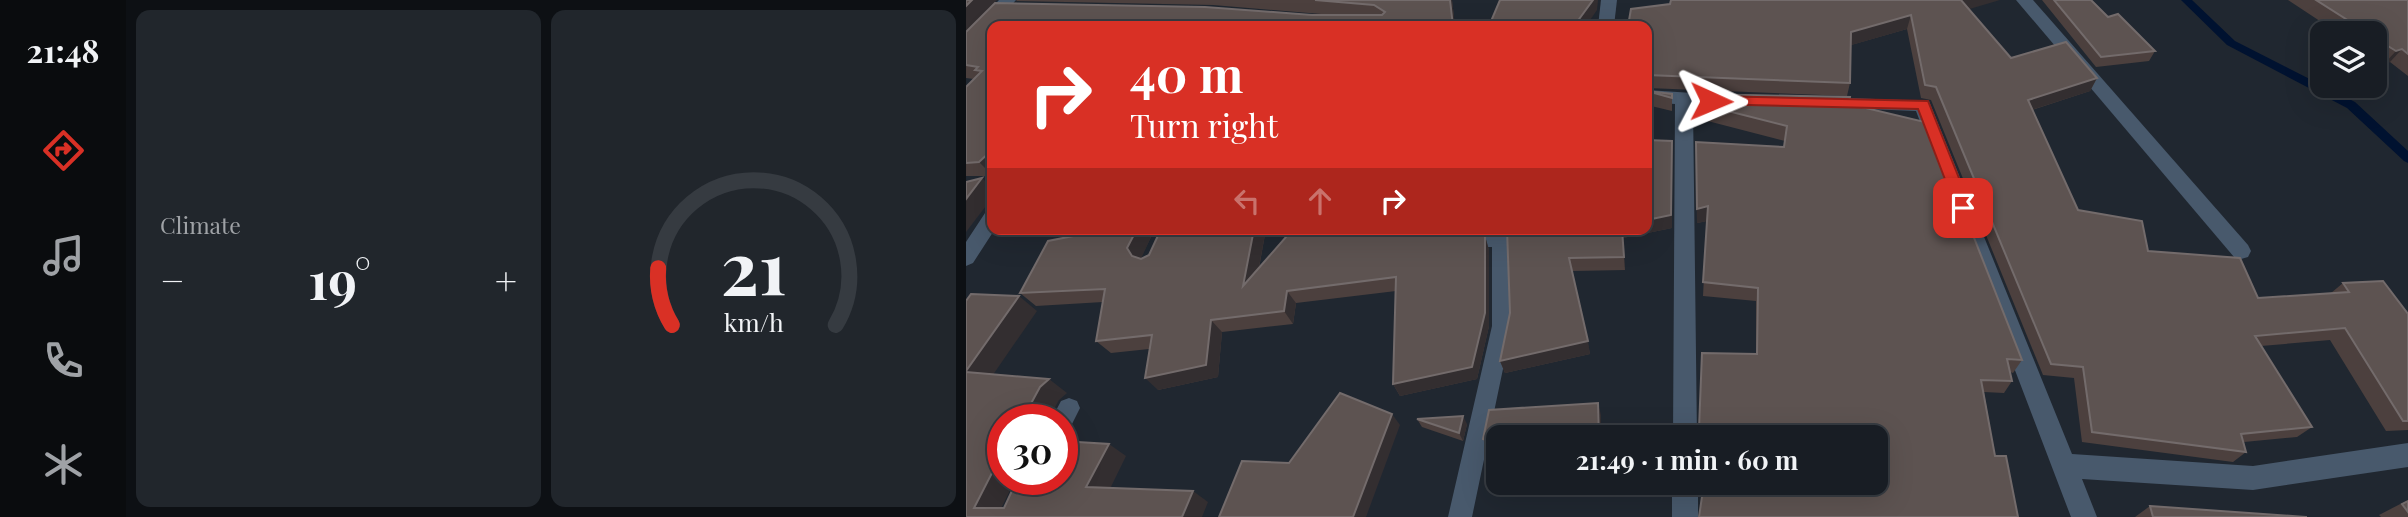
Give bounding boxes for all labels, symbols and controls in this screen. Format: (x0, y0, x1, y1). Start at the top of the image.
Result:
map controls (2310, 21, 2387, 98)
button: layers (2310, 21, 2387, 98)
text: 21:48 (26, 28, 100, 71)
text: 40 m (1130, 40, 1243, 105)
icon: right (1015, 49, 1106, 140)
position arrow (1674, 64, 1748, 138)
text: Turn right (1130, 103, 1278, 146)
icon: directions (39, 126, 88, 175)
pin (1933, 178, 1993, 238)
icon: left (1228, 182, 1266, 220)
icon: ahead (1301, 182, 1339, 220)
icon: right (1374, 182, 1412, 220)
icon: arrive (1944, 189, 1982, 227)
text: Climate (160, 209, 241, 240)
text: 21 (721, 216, 786, 313)
icon: music (39, 231, 88, 280)
text: 19° (308, 244, 371, 313)
text: − (160, 254, 185, 305)
text: + (495, 254, 517, 305)
text: km/h (724, 304, 784, 337)
icon: phone (39, 336, 88, 385)
speed limit sign: 30 (987, 404, 1078, 495)
icon: climate (39, 440, 88, 489)
text: 21:49 · 1 min · 60 m (1576, 442, 1798, 477)

